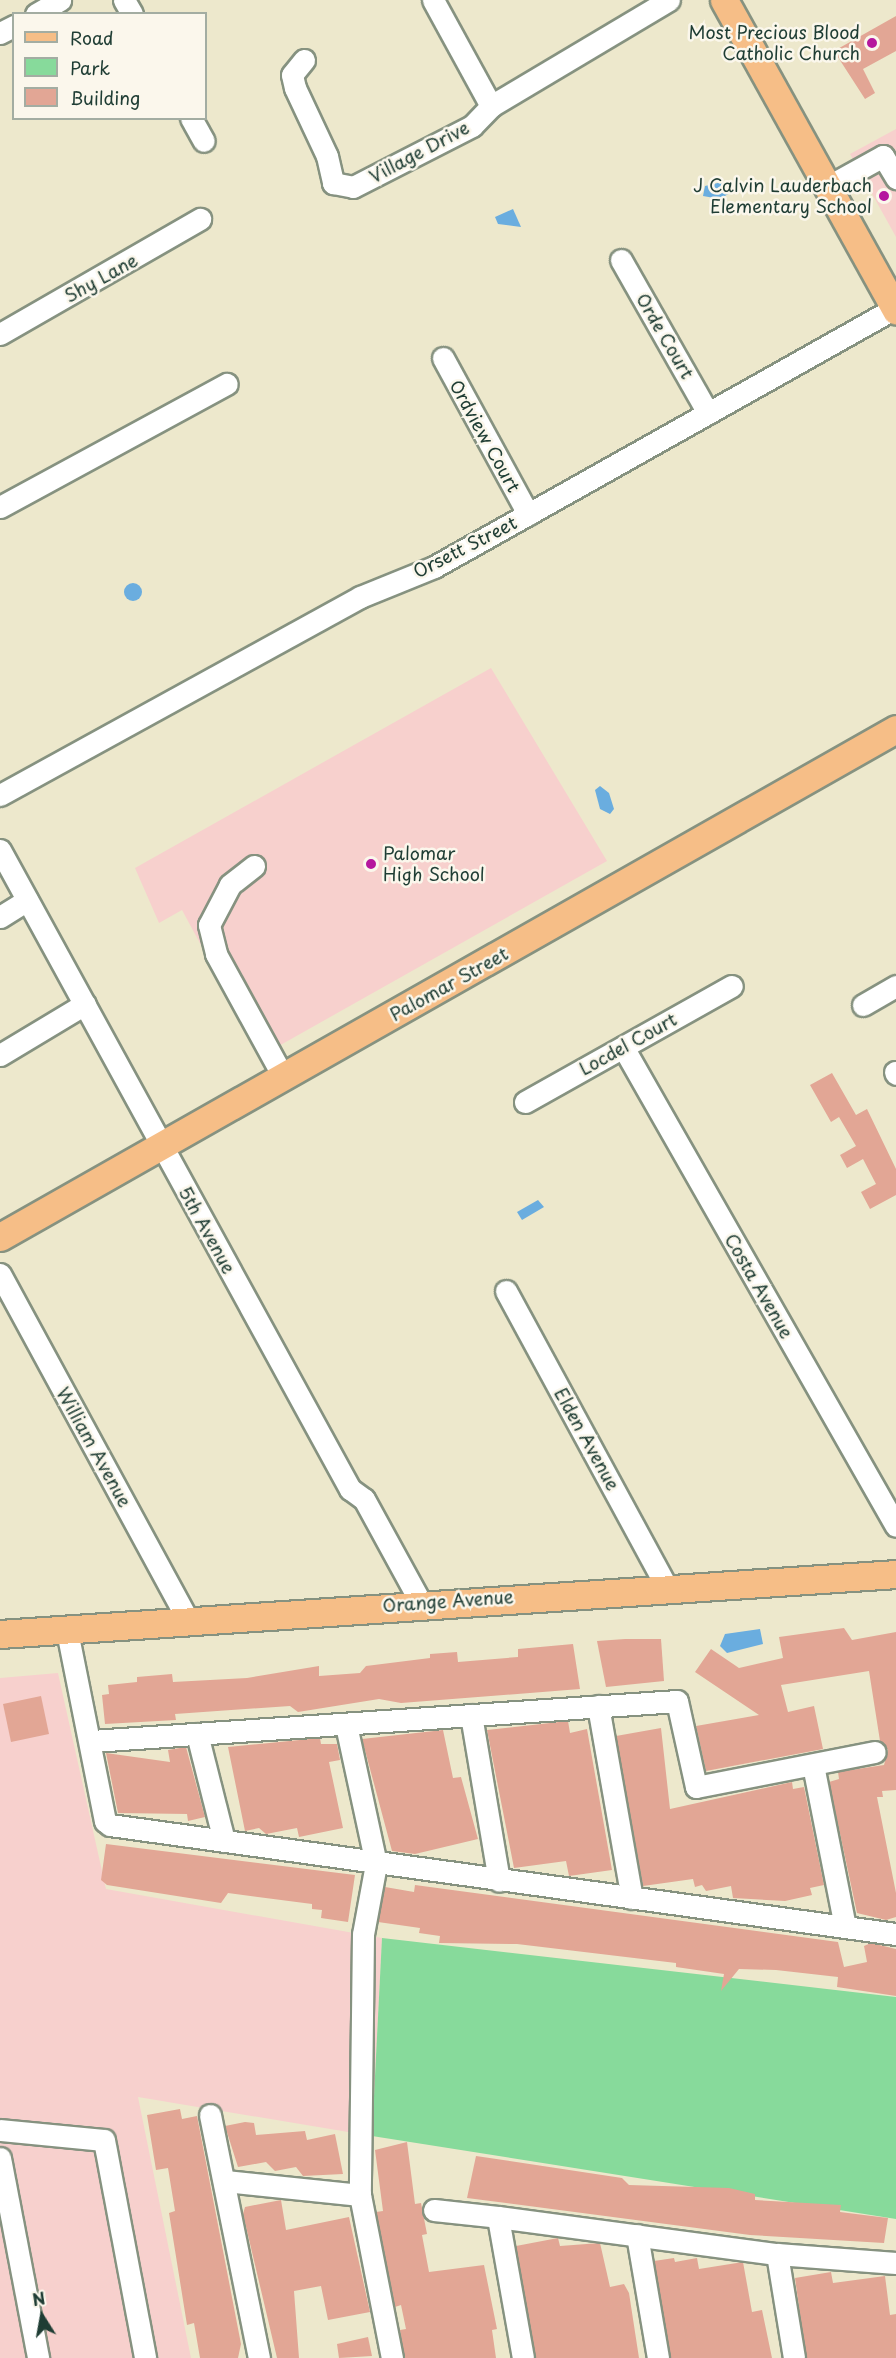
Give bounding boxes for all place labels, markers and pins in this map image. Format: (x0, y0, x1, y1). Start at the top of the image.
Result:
place label: Most Precious Blood Catholic Church (688, 22, 860, 64)
marker: Most Precious Blood Catholic Church (865, 36, 879, 50)
place label: J Calvin Lauderbach Elementary School (695, 175, 872, 218)
marker: J Calvin Lauderbach Elementary School (877, 189, 891, 203)
place label: Palomar High School (383, 843, 486, 886)
marker: Palomar High School (364, 857, 378, 871)

